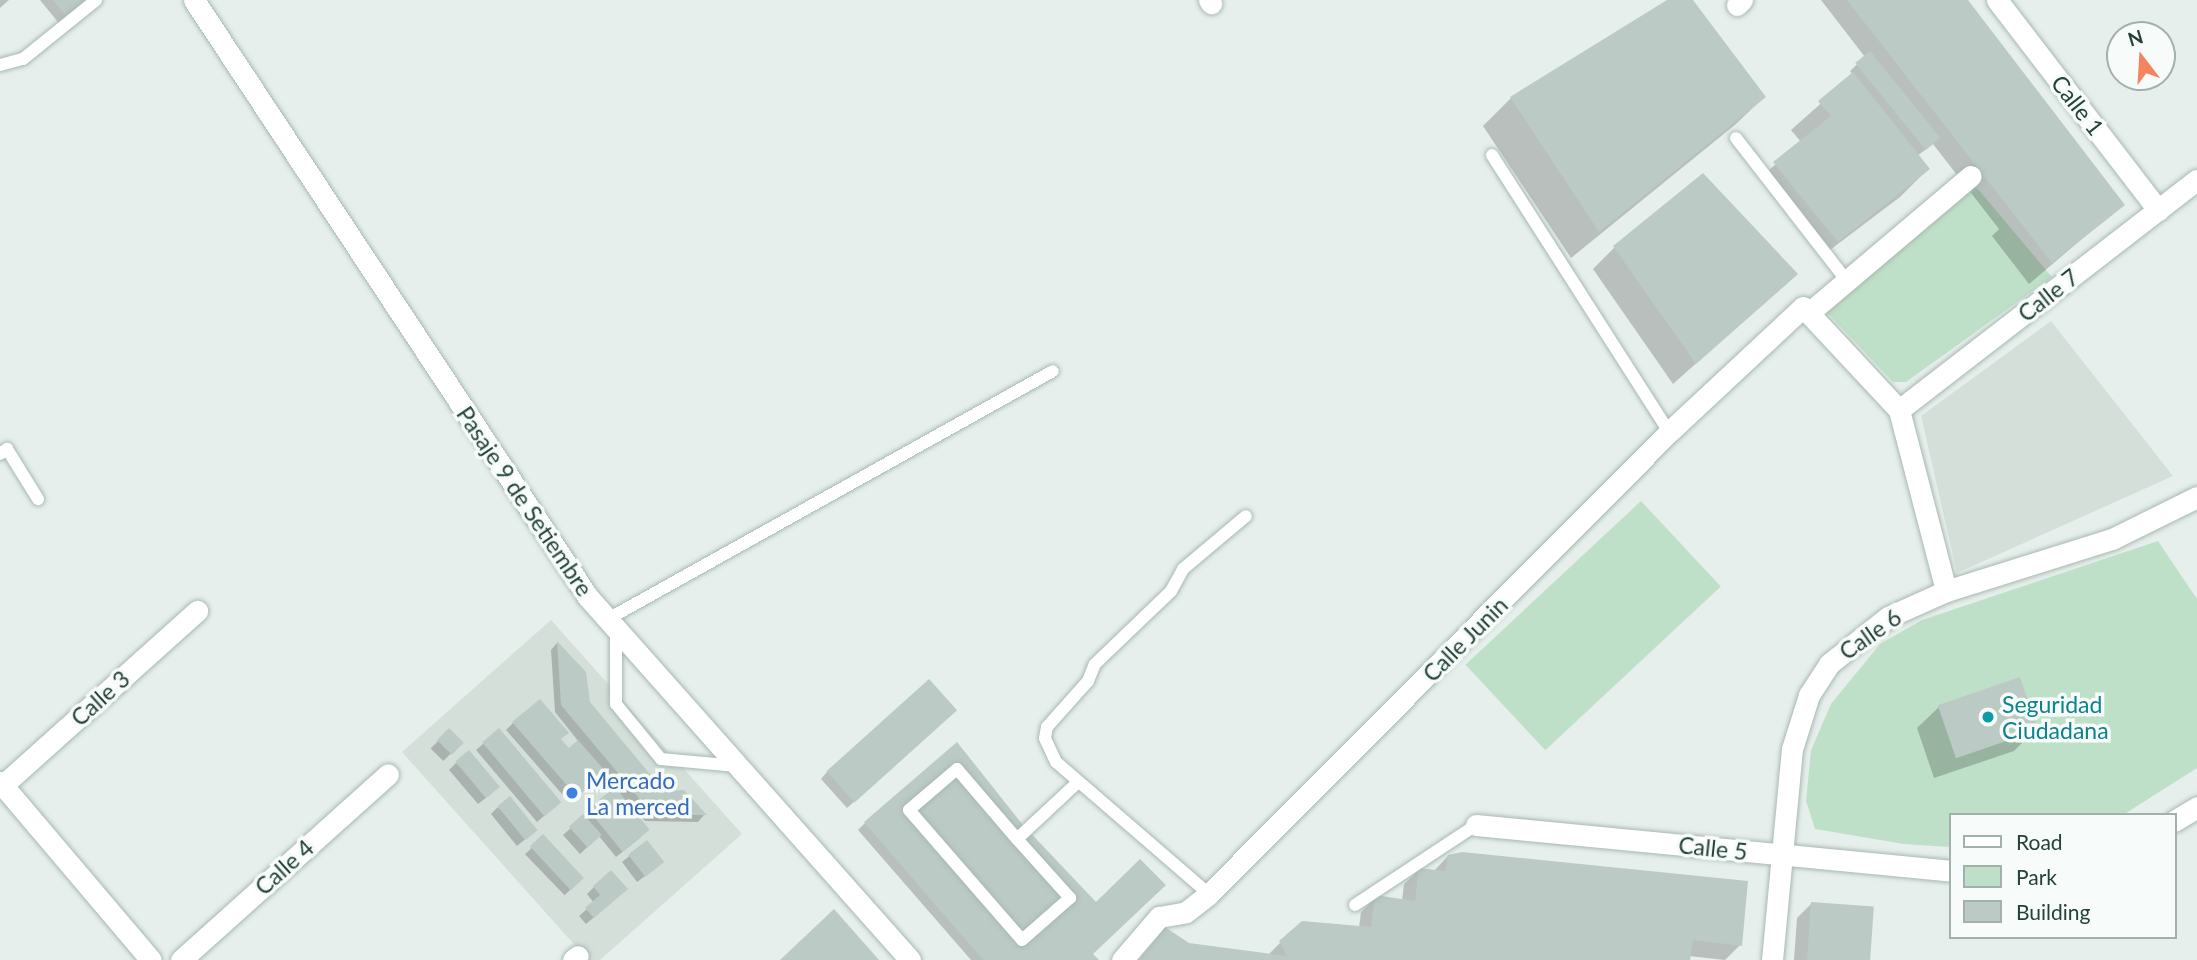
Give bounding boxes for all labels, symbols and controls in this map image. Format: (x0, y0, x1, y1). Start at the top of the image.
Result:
north arrow (2106, 21, 2176, 91)
text: N (2125, 24, 2146, 50)
street label: Calle 1 (2046, 69, 2110, 141)
street label: Calle 7 (2012, 263, 2084, 327)
street label: Pasaje 9 de Setiembre (451, 401, 599, 601)
street label: Calle Junin (1417, 591, 1513, 687)
street label: Calle 6 (1834, 603, 1906, 665)
street label: Calle 3 (65, 665, 135, 731)
place label: Seguridad Ciudadana (2002, 690, 2109, 744)
marker: Seguridad Ciudadana (1980, 709, 1996, 725)
place label: Mercado La merced (586, 766, 690, 820)
marker: Mercado La merced (564, 785, 580, 801)
legend (1948, 813, 2176, 939)
text: Road (2016, 829, 2063, 854)
street label: Calle 5 (1677, 831, 1749, 865)
street label: Calle 4 (249, 834, 319, 900)
text: Park (2016, 864, 2057, 889)
text: Building (2016, 899, 2091, 924)

